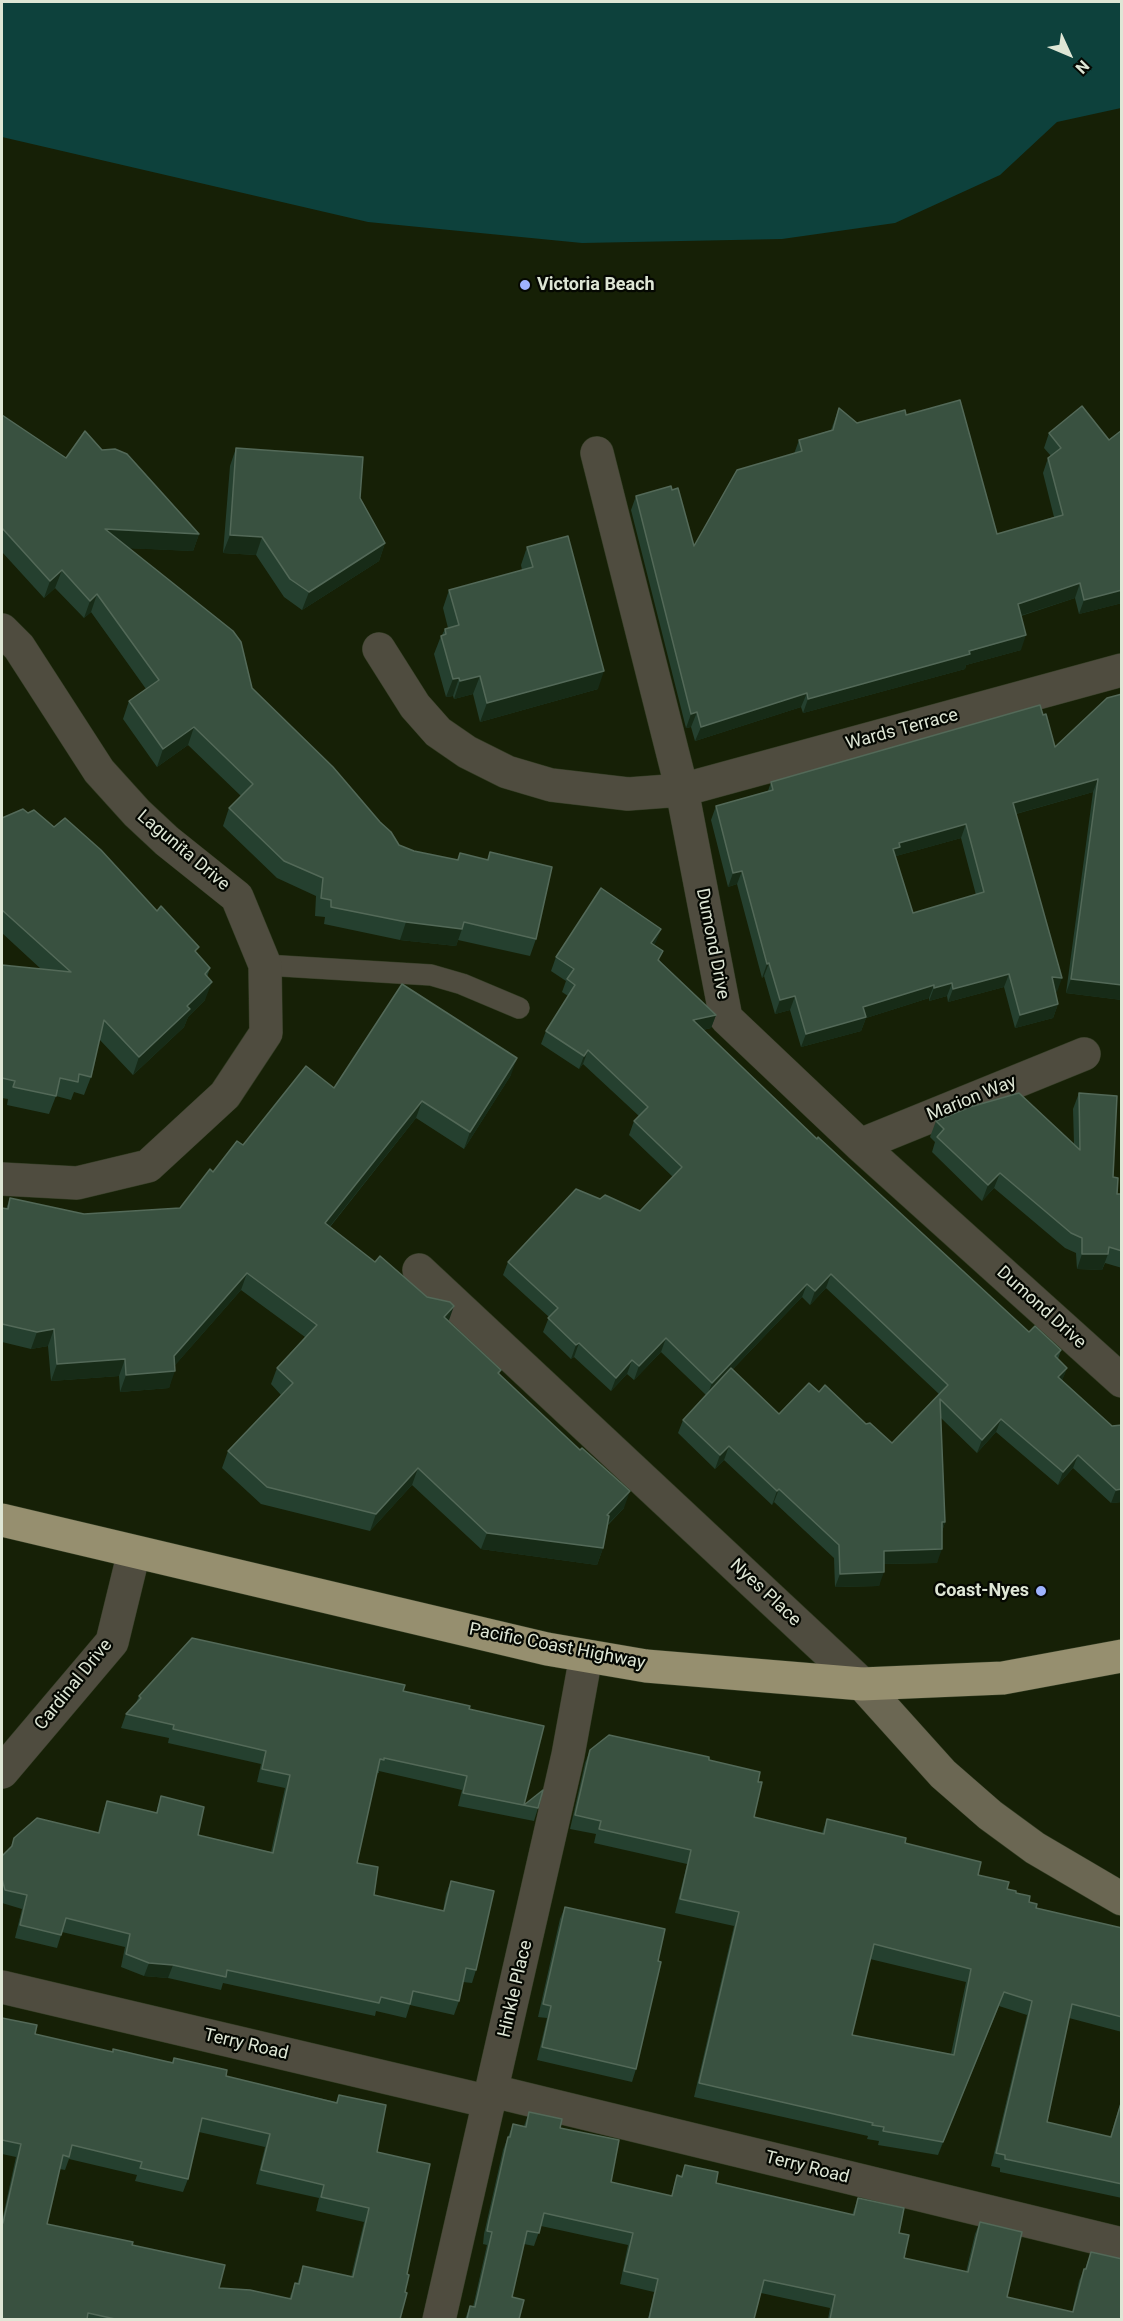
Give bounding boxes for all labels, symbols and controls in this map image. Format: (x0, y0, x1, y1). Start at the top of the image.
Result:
north arrow (1039, 24, 1099, 84)
text: N (1072, 56, 1093, 78)
place label: Victoria Beach (537, 274, 655, 296)
marker: Victoria Beach (518, 278, 532, 292)
street label: Wards Terrace (844, 705, 960, 755)
street label: Lagunita Drive (132, 806, 234, 896)
street label: Dumond Drive (691, 887, 733, 1001)
street label: Marion Way (924, 1071, 1020, 1127)
street label: Dumond Drive (992, 1262, 1090, 1354)
street label: Nyes Place (725, 1555, 805, 1631)
place label: Coast-Nyes (934, 1580, 1029, 1602)
marker: Coast-Nyes (1034, 1584, 1048, 1598)
street label: Pacific Coast Highway (467, 1619, 647, 1675)
street label: Cardinal Drive (31, 1635, 117, 1735)
street label: Hinkle Place (494, 1938, 538, 2040)
street label: Terry Road (202, 2025, 290, 2065)
street label: Terry Road (763, 2147, 851, 2189)

